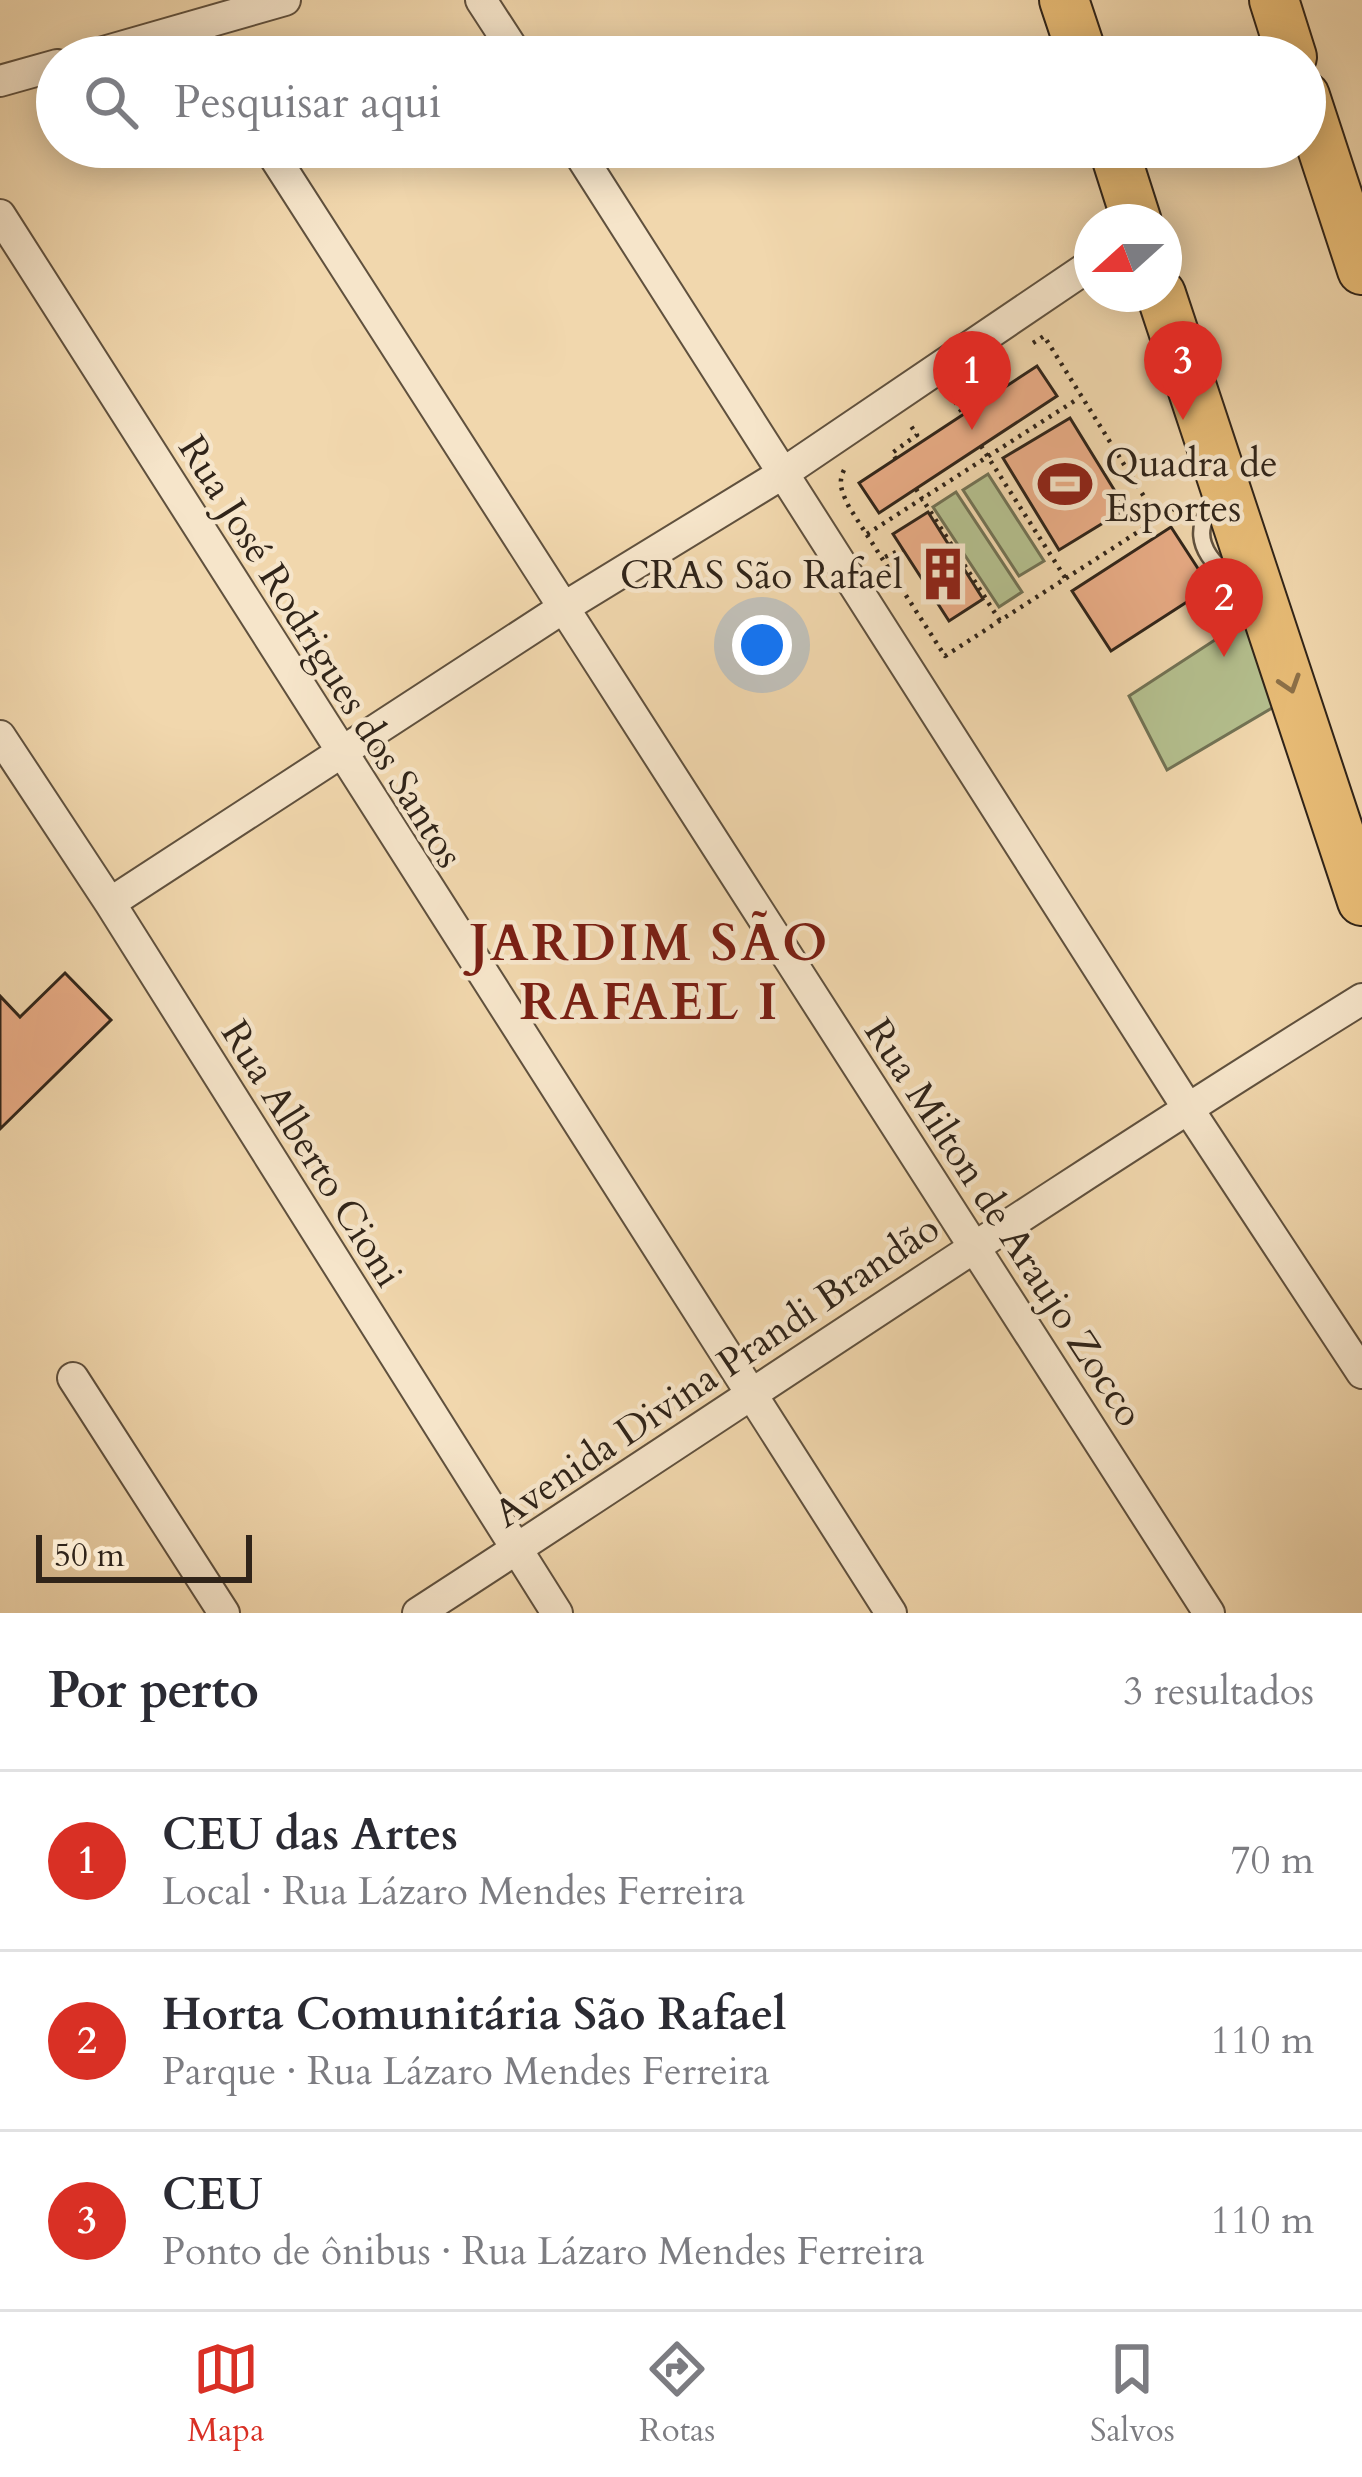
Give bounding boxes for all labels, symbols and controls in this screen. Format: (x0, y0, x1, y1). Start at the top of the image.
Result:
search box (36, 36, 1326, 168)
icon: search (78, 69, 144, 135)
text: Pesquisar aqui (174, 72, 441, 133)
north arrow (1074, 204, 1182, 312)
pin: 3 (1144, 321, 1222, 420)
pin: 1 (933, 331, 1011, 430)
street label: Rua José Rodrigues dos Santos (166, 426, 476, 878)
place label: Quadra de Esportes (1105, 437, 1278, 535)
sports icon: Quadra de Esportes (1036, 455, 1094, 513)
building icon: CRAS São Rafael (914, 545, 972, 603)
place label: CRAS São Rafael (620, 549, 903, 602)
pin: 2 (1185, 558, 1263, 657)
your location (732, 615, 792, 675)
one-way arrow (1275, 673, 1300, 694)
district label: JARDIM SÃO RAFAEL I (462, 909, 831, 1038)
street label: Rua Milton de Araujo Zocco (852, 1008, 1156, 1437)
street label: Rua Alberto Cioni (208, 1010, 415, 1297)
street label: Avenida Divina Prandi Brandão (484, 1202, 950, 1540)
scale bar (36, 1529, 252, 1582)
text: 50 m (54, 1533, 125, 1578)
text: Por perto (48, 1656, 259, 1726)
text: 3 resultados (1123, 1665, 1314, 1718)
text: CEU das Artes (162, 1804, 458, 1865)
text: 1 (77, 1834, 97, 1887)
text: 70 m (1231, 1834, 1314, 1887)
text: Local · Rua Lázaro Mendes Ferreira (162, 1865, 745, 1918)
text: Horta Comunitária São Rafael (162, 1984, 786, 2045)
text: 2 (77, 2014, 97, 2067)
text: 110 m (1211, 2014, 1314, 2067)
text: Parque · Rua Lázaro Mendes Ferreira (162, 2045, 770, 2098)
text: CEU (162, 2164, 262, 2225)
text: 3 (77, 2194, 97, 2247)
text: 110 m (1211, 2194, 1314, 2247)
text: Ponto de ônibus · Rua Lázaro Mendes Ferreira (162, 2225, 925, 2278)
tab: Mapa (187, 2336, 264, 2453)
tab: Rotas (639, 2336, 715, 2453)
tab: Salvos (1090, 2336, 1175, 2453)

